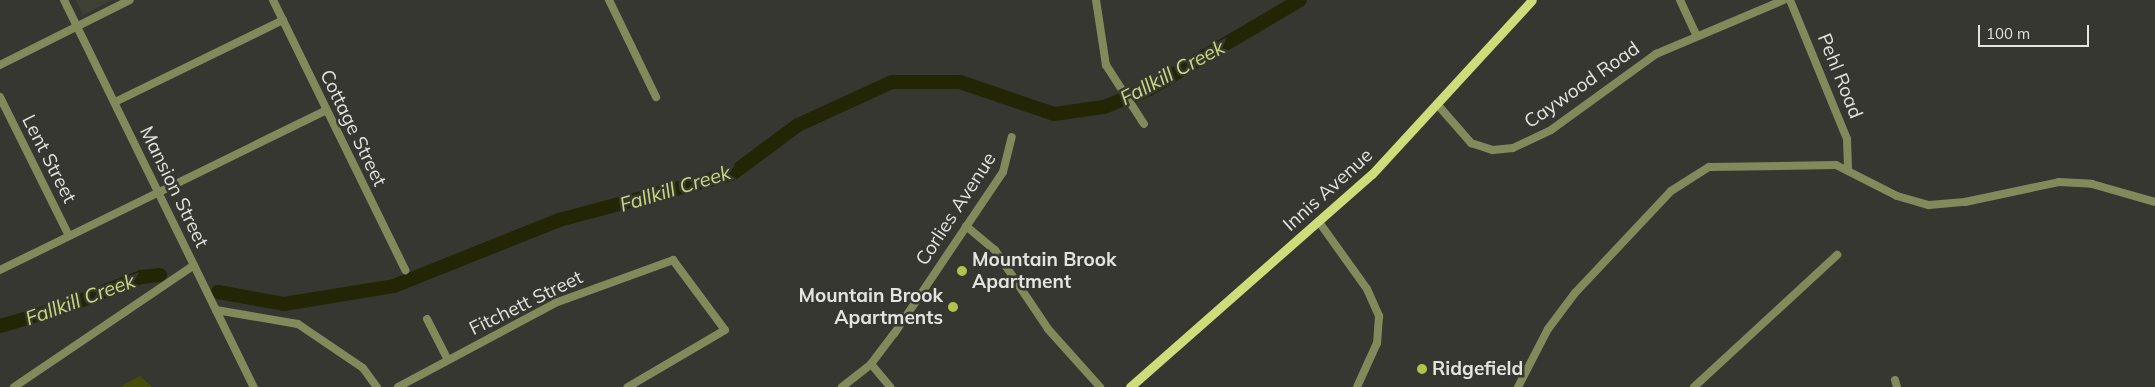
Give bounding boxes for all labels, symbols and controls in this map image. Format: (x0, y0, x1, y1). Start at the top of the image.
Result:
scale bar (1980, 15, 2091, 47)
text: 100 m (1986, 24, 2030, 43)
street label: Pehl Road (1813, 30, 1867, 122)
water label: Fallkill Creek (1116, 34, 1228, 110)
street label: Caywood Road (1520, 37, 1644, 133)
street label: Cottage Street (315, 66, 391, 190)
street label: Lent Street (17, 111, 81, 207)
street label: Mansion Street (135, 123, 213, 251)
street label: Innis Avenue (1279, 144, 1377, 236)
street label: Corlies Avenue (911, 148, 1001, 270)
water label: Fallkill Creek (616, 160, 734, 216)
place label: Mountain Brook Apartment (972, 249, 1117, 293)
marker: Mountain Brook Apartment (956, 265, 968, 277)
street label: Fitchett Street (466, 266, 586, 340)
water label: Fallkill Creek (22, 268, 138, 330)
place label: Mountain Brook Apartments (798, 285, 943, 329)
marker: Mountain Brook Apartments (947, 301, 959, 313)
place label: Ridgefield (1432, 358, 1523, 380)
marker: Ridgefield (1416, 363, 1428, 375)

